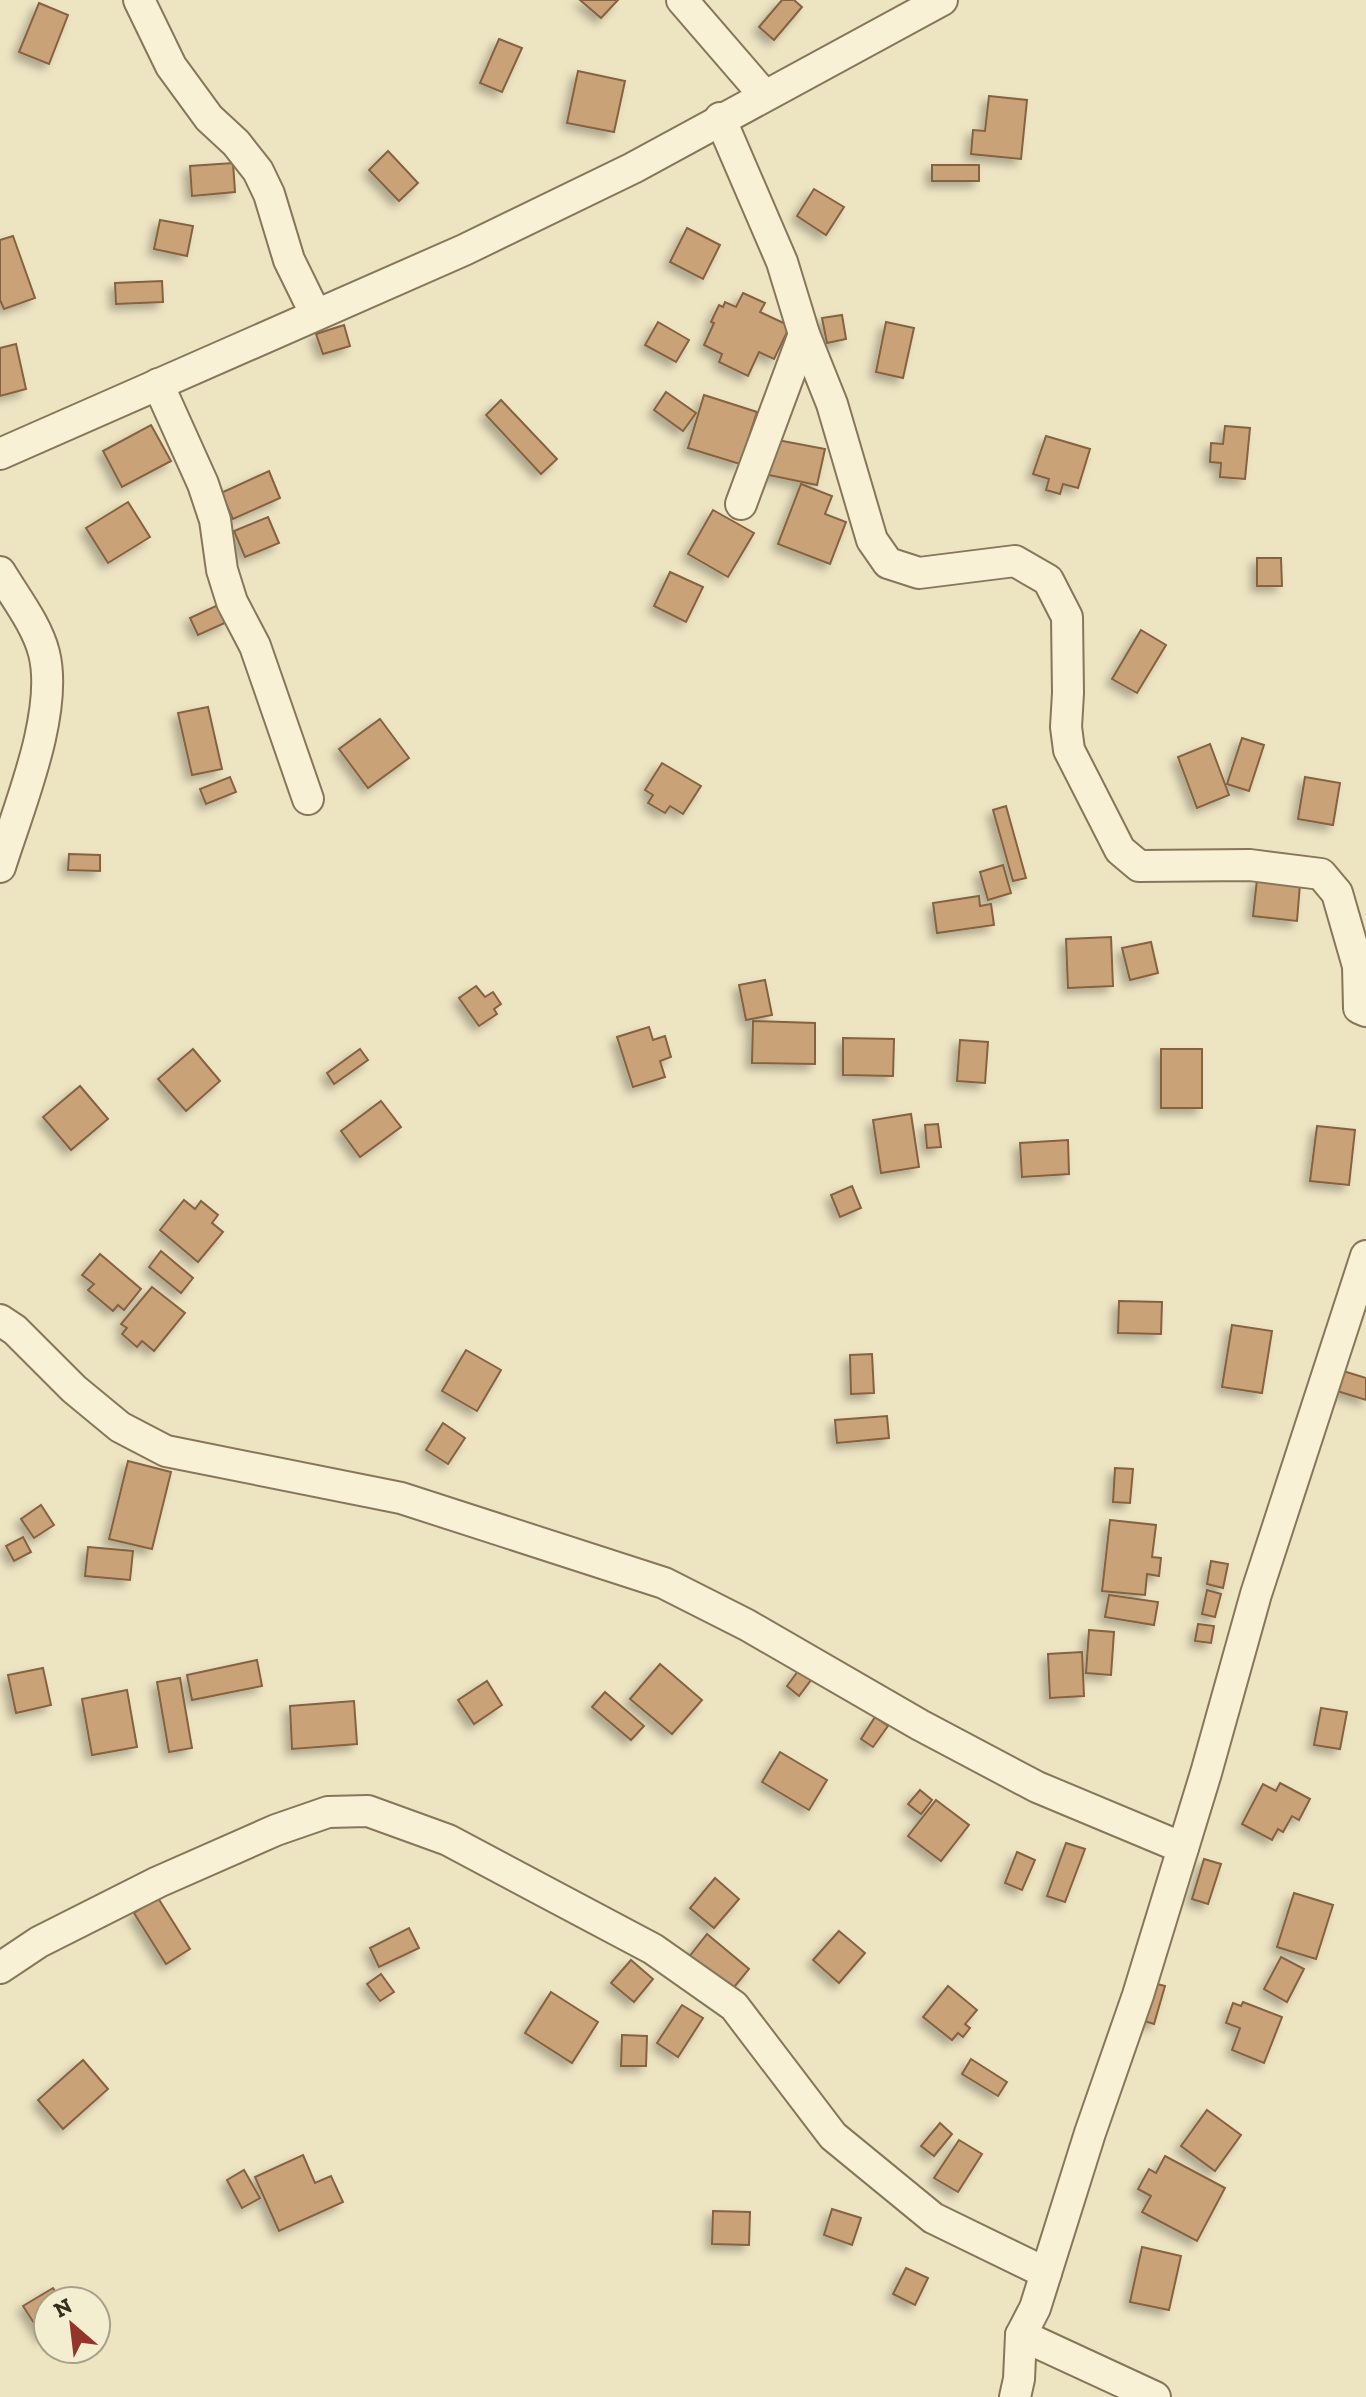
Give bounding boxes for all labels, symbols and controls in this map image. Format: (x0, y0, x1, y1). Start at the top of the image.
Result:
north arrow (32, 2285, 112, 2365)
text: N (49, 2292, 77, 2324)

